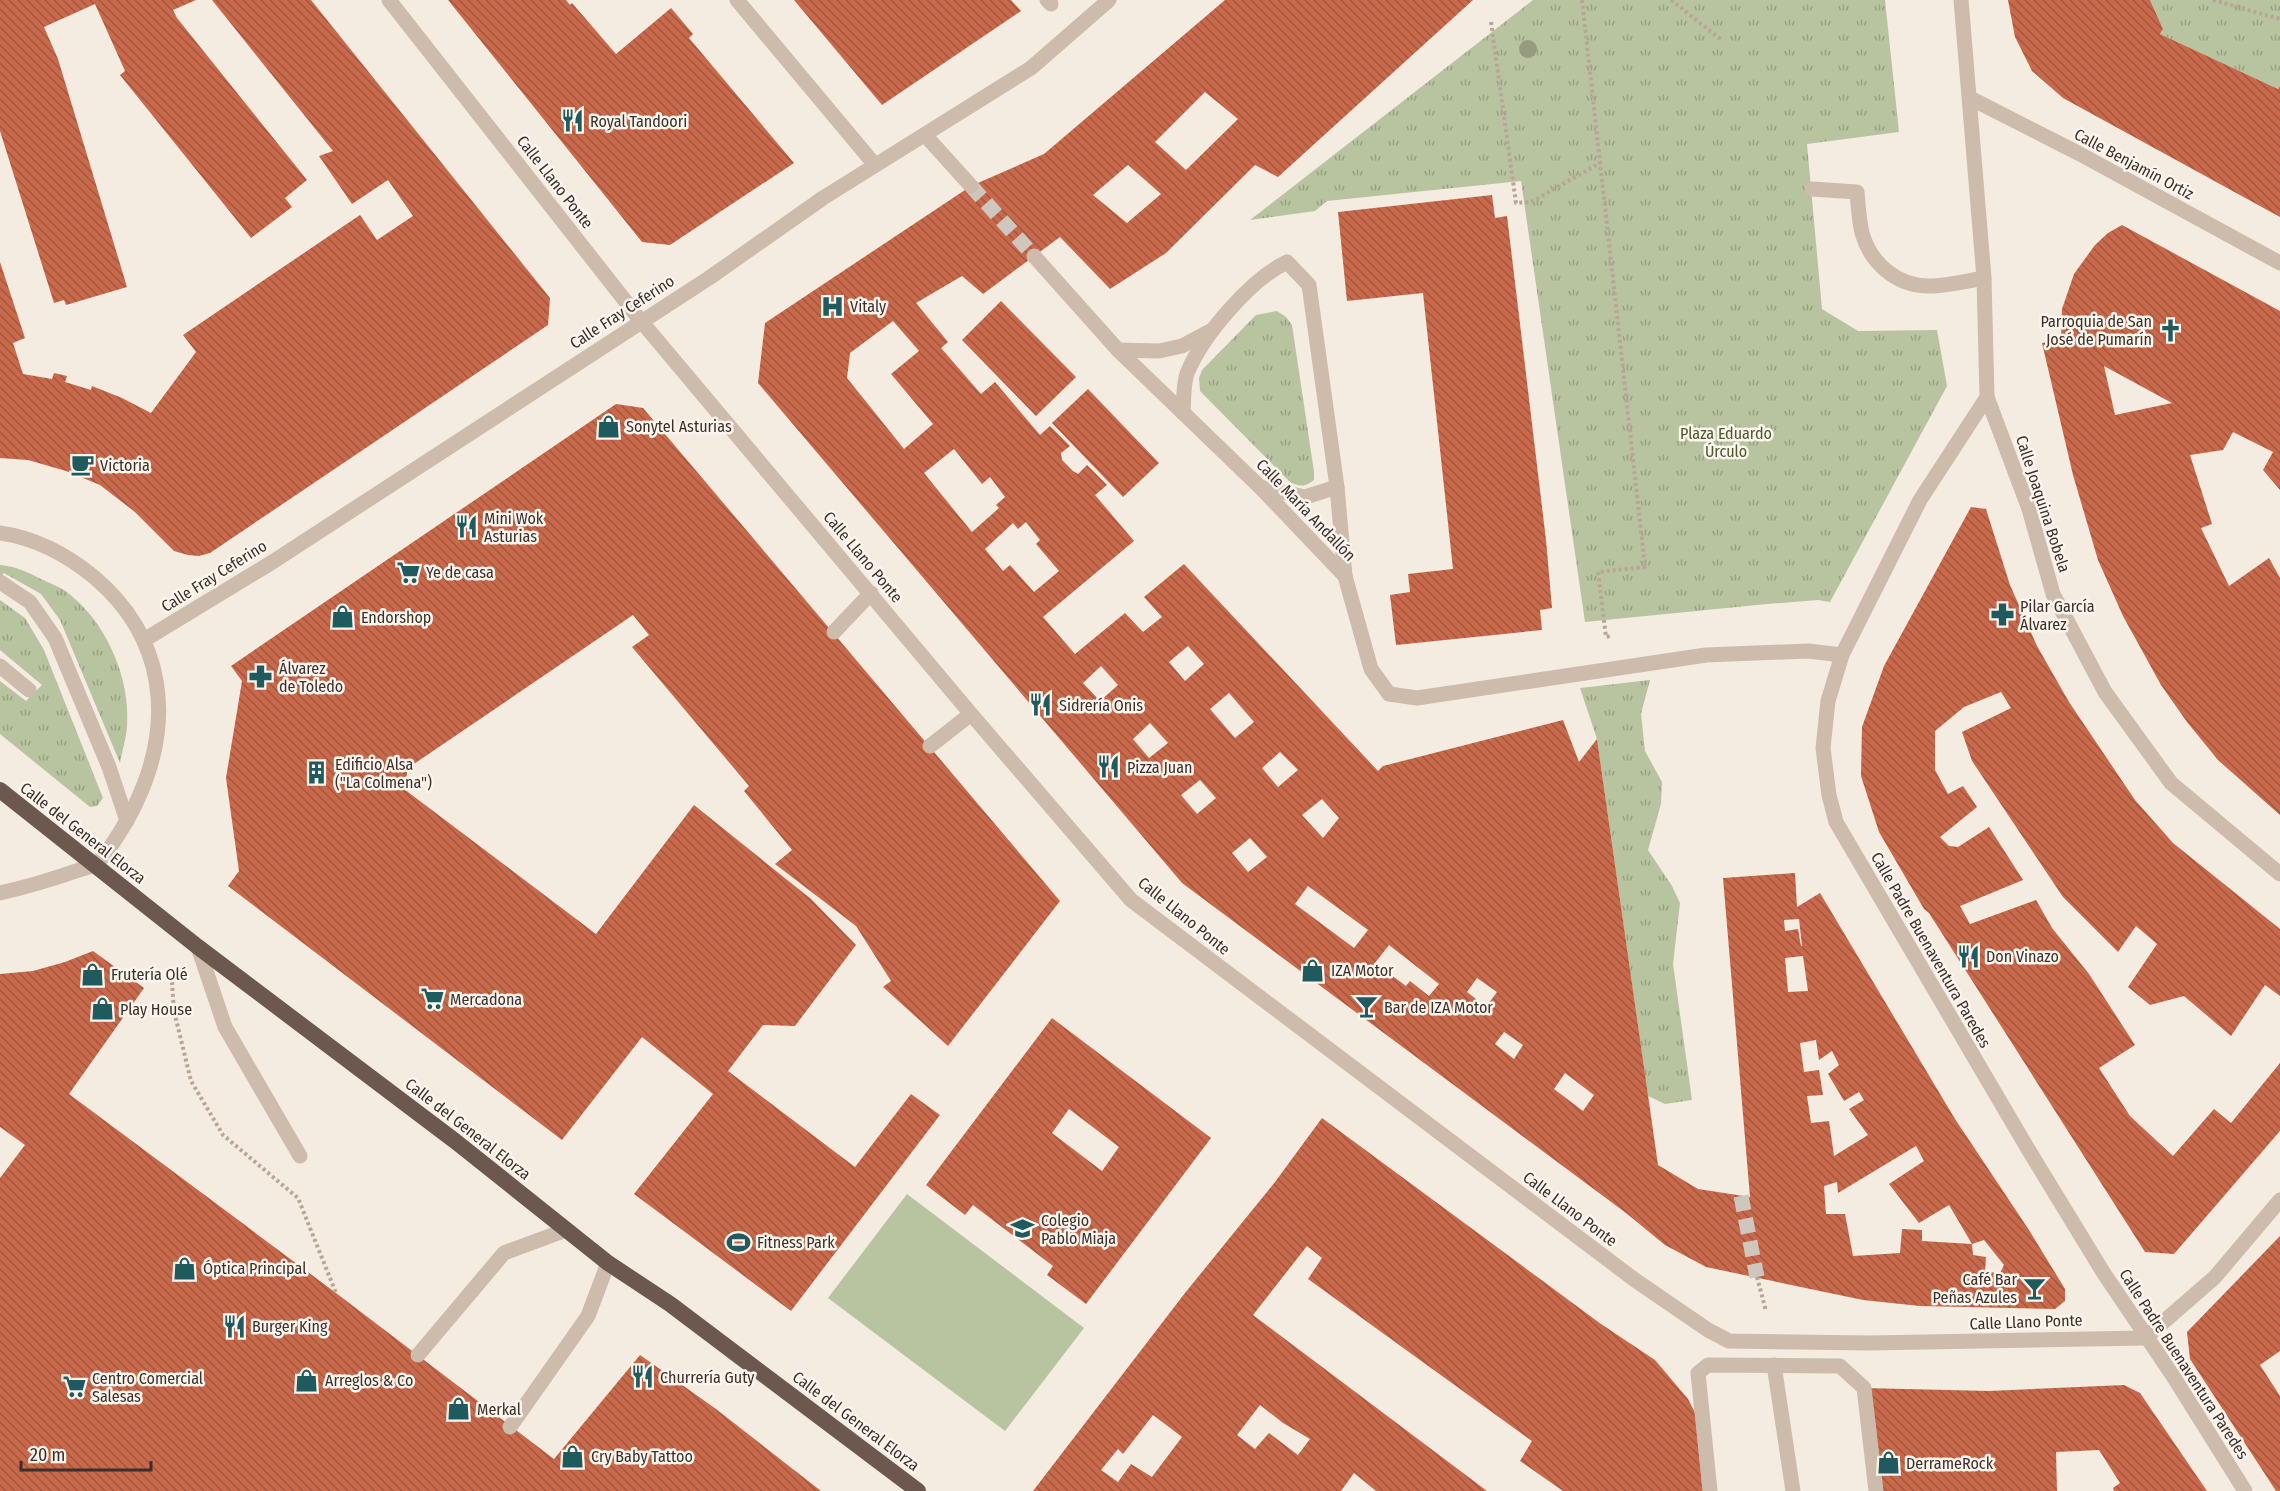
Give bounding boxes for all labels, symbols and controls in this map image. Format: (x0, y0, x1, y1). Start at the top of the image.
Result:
restaurant icon: Royal Tandoori (559, 108, 585, 134)
place label: Royal Tandoori (590, 112, 687, 131)
street label: Calle Benjamín Ortiz (2071, 125, 2197, 203)
street label: Calle Llano Ponte (513, 132, 597, 232)
street label: Calle Fray Ceferino (566, 271, 678, 353)
hospital icon: Vitaly (819, 293, 845, 319)
place label: Vitaly (850, 297, 887, 316)
place label: Parroquia de San José de Pumarín (2040, 312, 2152, 349)
church icon: Parroquia de San José de Pumarín (2157, 317, 2183, 343)
shop icon: Sonytel Asturias (595, 413, 621, 439)
place label: Sonytel Asturias (626, 417, 732, 436)
park label: Plaza Eduardo Úrculo (1680, 424, 1772, 461)
street label: Calle Joaquina Bobela (2012, 433, 2074, 575)
cafe icon: Victoria (69, 452, 95, 478)
street label: Calle María Andallón (1252, 455, 1360, 565)
place label: Victoria (100, 456, 150, 475)
street label: Calle Llano Ponte (819, 508, 907, 606)
place label: Mini Wok Asturias (484, 509, 544, 546)
restaurant icon: Mini Wok Asturias (453, 514, 479, 540)
street label: Calle Fray Ceferino (158, 536, 270, 616)
supermarket icon: Ye de casa (395, 559, 421, 585)
place label: Ye de casa (426, 563, 494, 582)
place label: Pilar García Álvarez (2020, 597, 2095, 634)
pharmacy icon: Pilar García Álvarez (1989, 602, 2015, 628)
shop icon: Endorshop (330, 604, 356, 630)
place label: Endorshop (361, 608, 431, 627)
place label: Álvarez de Toledo (279, 659, 343, 696)
pharmacy icon: Álvarez de Toledo (248, 664, 274, 690)
restaurant icon: Sidrería Onis (1028, 692, 1054, 718)
place label: Sidrería Onis (1059, 696, 1143, 715)
restaurant icon: Pizza Juan (1096, 754, 1122, 780)
place label: Edificio Alsa ("La Colmena") (335, 755, 432, 792)
place label: Pizza Juan (1127, 758, 1192, 777)
building icon: Edificio Alsa ("La Colmena") (304, 760, 330, 786)
street label: Calle del General Elorza (17, 778, 150, 888)
street label: Calle Padre Buenaventura Paredes (1867, 849, 1995, 1051)
street label: Calle Llano Ponte (1134, 873, 1234, 959)
restaurant icon: Don Vinazo (1955, 943, 1981, 969)
place label: Don Vinazo (1986, 947, 2059, 966)
shop icon: IZA Motor (1300, 957, 1326, 983)
shop icon: Frutería Olé (80, 961, 106, 987)
place label: IZA Motor (1331, 961, 1394, 980)
place label: Frutería Olé (111, 965, 188, 984)
supermarket icon: Mercadona (419, 986, 445, 1012)
place label: Mercadona (450, 990, 522, 1009)
bar icon: Bar de IZA Motor (1353, 994, 1379, 1020)
shop icon: Play House (89, 996, 115, 1022)
place label: Bar de IZA Motor (1384, 998, 1493, 1017)
place label: Play House (120, 1000, 192, 1019)
street label: Calle del General Elorza (402, 1074, 535, 1184)
street label: Calle Llano Ponte (1519, 1167, 1621, 1251)
place label: Colegio Pablo Miaja (1041, 1211, 1116, 1248)
school or university icon: Colegio Pablo Miaja (1010, 1216, 1036, 1242)
sports icon: Fitness Park (726, 1229, 752, 1255)
place label: Fitness Park (757, 1233, 835, 1252)
shop icon: Óptica Principal (172, 1255, 198, 1281)
place label: Óptica Principal (203, 1259, 306, 1278)
street label: Calle Padre Buenaventura Paredes (2115, 1265, 2253, 1463)
place label: Café Bar Peñas Azules (1933, 1270, 2017, 1307)
bar icon: Café Bar Peñas Azules (2022, 1275, 2048, 1301)
street label: Calle Llano Ponte (1969, 1311, 2083, 1333)
restaurant icon: Burger King (221, 1313, 247, 1339)
place label: Burger King (252, 1317, 328, 1336)
restaurant icon: Churrería Guty (629, 1364, 655, 1390)
shop icon: Arreglos & Co (294, 1367, 320, 1393)
street label: Calle del General Elorza (789, 1367, 923, 1475)
place label: Churrería Guty (660, 1368, 755, 1387)
place label: Centro Comercial Salesas (92, 1369, 203, 1406)
place label: Arreglos & Co (325, 1371, 413, 1390)
supermarket icon: Centro Comercial Salesas (61, 1374, 87, 1400)
shop icon: Merkal (446, 1396, 472, 1422)
place label: Merkal (477, 1400, 521, 1419)
scale bar (21, 1434, 152, 1472)
shop icon: Cry Baby Tattoo (560, 1443, 586, 1469)
text: 20 m (30, 1444, 65, 1466)
place label: Cry Baby Tattoo (591, 1447, 693, 1466)
shop icon: DerrameRock (1875, 1450, 1901, 1476)
place label: DerrameRock (1906, 1454, 1994, 1473)

